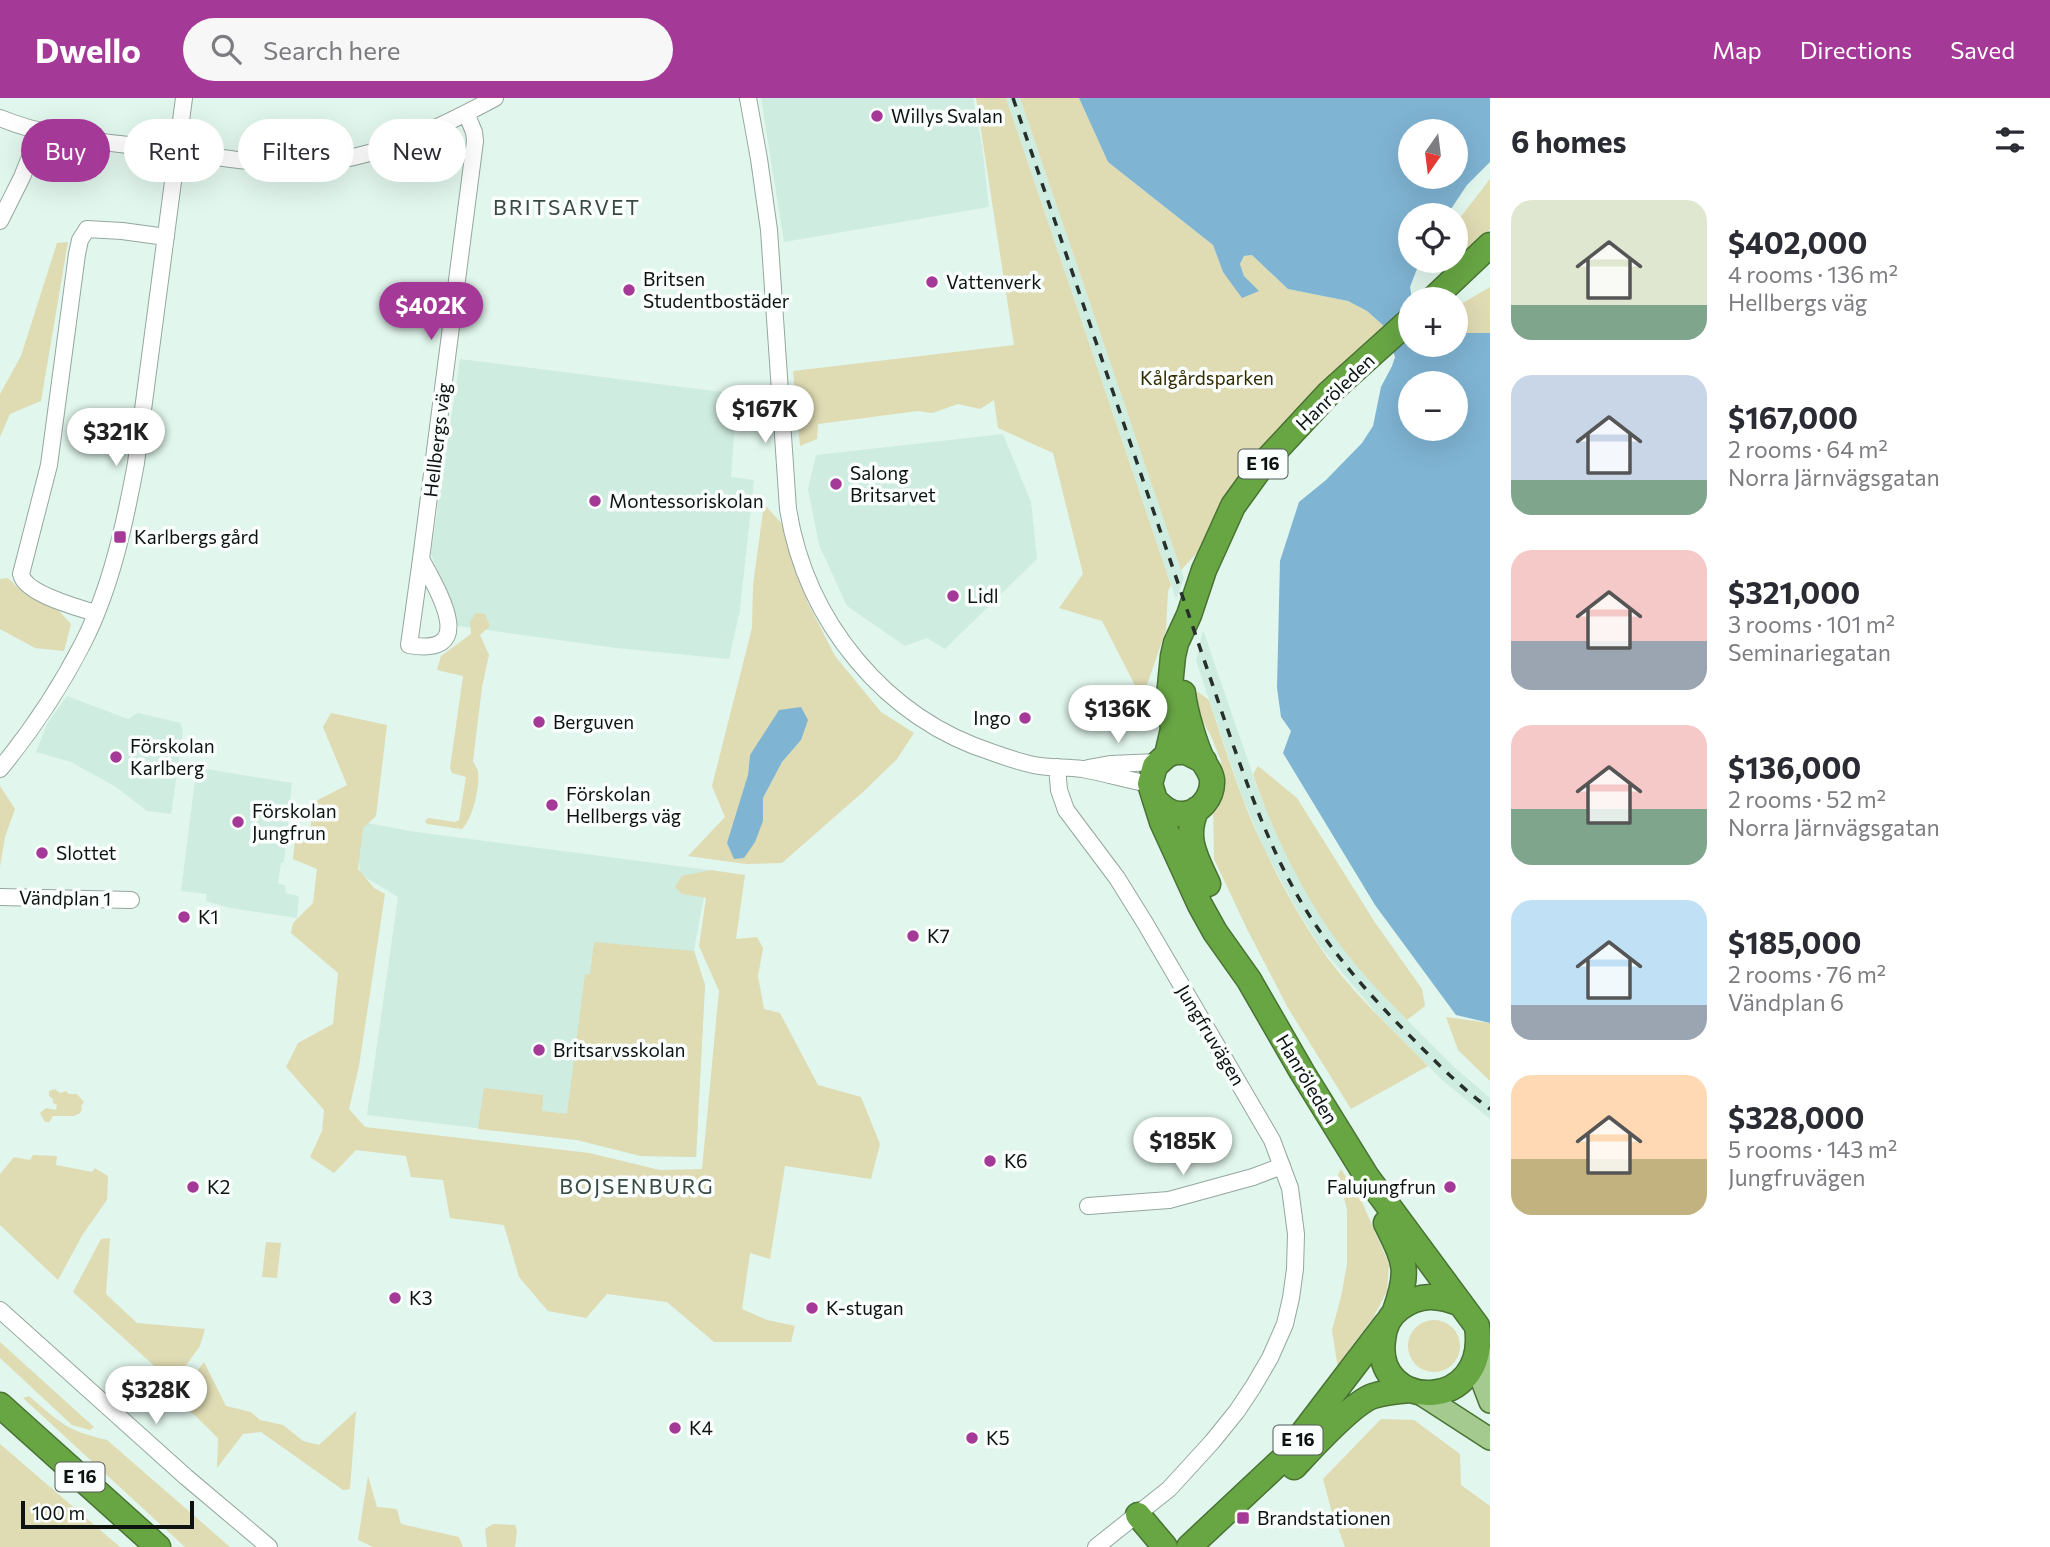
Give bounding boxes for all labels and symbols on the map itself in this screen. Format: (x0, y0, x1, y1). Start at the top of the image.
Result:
place label: Willys Svalan (891, 104, 1003, 127)
marker: Willys Svalan (869, 108, 885, 124)
north arrow (1398, 119, 1468, 189)
district label: BRITSARVET (493, 194, 641, 219)
place label: Britsen Studentbostäder (643, 267, 790, 312)
place label: Vattenverk (946, 270, 1041, 293)
marker: Vattenverk (924, 274, 940, 290)
pin: $402K (382, 282, 480, 342)
marker: Britsen Studentbostäder (621, 282, 637, 298)
street label: Hanröleden (1291, 348, 1379, 435)
park label: Kålgårdsparken (1140, 366, 1274, 389)
street label: Hellbergs väg (418, 381, 455, 498)
pin: $167K (716, 386, 814, 445)
pin: $321K (67, 408, 165, 468)
road number: E 16 (1238, 450, 1288, 478)
place label: Salong Britsarvet (850, 461, 936, 506)
marker: Salong Britsarvet (828, 476, 844, 492)
place label: Montessoriskolan (609, 489, 764, 512)
marker: Montessoriskolan (587, 493, 603, 509)
place label: Karlbergs gård (134, 525, 259, 548)
marker: Karlbergs gård (112, 529, 128, 545)
place label: Lidl (967, 584, 999, 607)
marker: Lidl (945, 588, 961, 604)
pin: $136K (1069, 686, 1167, 745)
place label: Ingo (973, 706, 1011, 729)
place label: Berguven (553, 710, 634, 733)
marker: Ingo (1017, 710, 1033, 726)
marker: Berguven (531, 714, 547, 730)
place label: Förskolan Karlberg (130, 734, 215, 779)
marker: Förskolan Karlberg (108, 749, 124, 765)
place label: Förskolan Hellbergs väg (566, 782, 681, 827)
marker: Förskolan Hellbergs väg (544, 797, 560, 813)
place label: Förskolan Jungfrun (252, 799, 337, 844)
marker: Förskolan Jungfrun (230, 814, 246, 830)
place label: Slottet (56, 841, 117, 864)
marker: Slottet (34, 845, 50, 861)
street label: Vändplan 1 (19, 885, 111, 910)
place label: K1 (198, 905, 219, 928)
marker: K1 (176, 909, 192, 925)
place label: K7 (927, 924, 950, 947)
marker: K7 (905, 928, 921, 944)
street label: Jungfruvägen (1172, 980, 1251, 1089)
street label: Hanröleden (1272, 1030, 1343, 1128)
place label: Britsarvsskolan (553, 1038, 685, 1061)
marker: Britsarvsskolan (531, 1042, 547, 1058)
pin: $185K (1134, 1118, 1232, 1177)
place label: K6 (1004, 1149, 1028, 1172)
marker: K6 (982, 1153, 998, 1169)
district label: BOJSENBURG (559, 1173, 715, 1198)
place label: K2 (207, 1175, 230, 1198)
place label: Falujungfrun (1327, 1175, 1436, 1198)
marker: K2 (185, 1179, 201, 1195)
marker: Falujungfrun (1442, 1179, 1458, 1195)
place label: K3 (409, 1286, 433, 1309)
marker: K3 (387, 1290, 403, 1306)
place label: K-stugan (826, 1296, 904, 1319)
marker: K-stugan (804, 1300, 820, 1316)
pin: $328K (107, 1366, 205, 1426)
place label: K4 (689, 1416, 713, 1439)
marker: K4 (667, 1420, 683, 1436)
place label: K5 (986, 1426, 1010, 1449)
road number: E 16 (1274, 1426, 1322, 1455)
marker: K5 (964, 1430, 980, 1446)
road number: E 16 (56, 1462, 104, 1492)
scale bar (21, 1498, 194, 1530)
place label: Brandstationen (1257, 1506, 1391, 1529)
marker: Brandstationen (1235, 1510, 1251, 1526)

